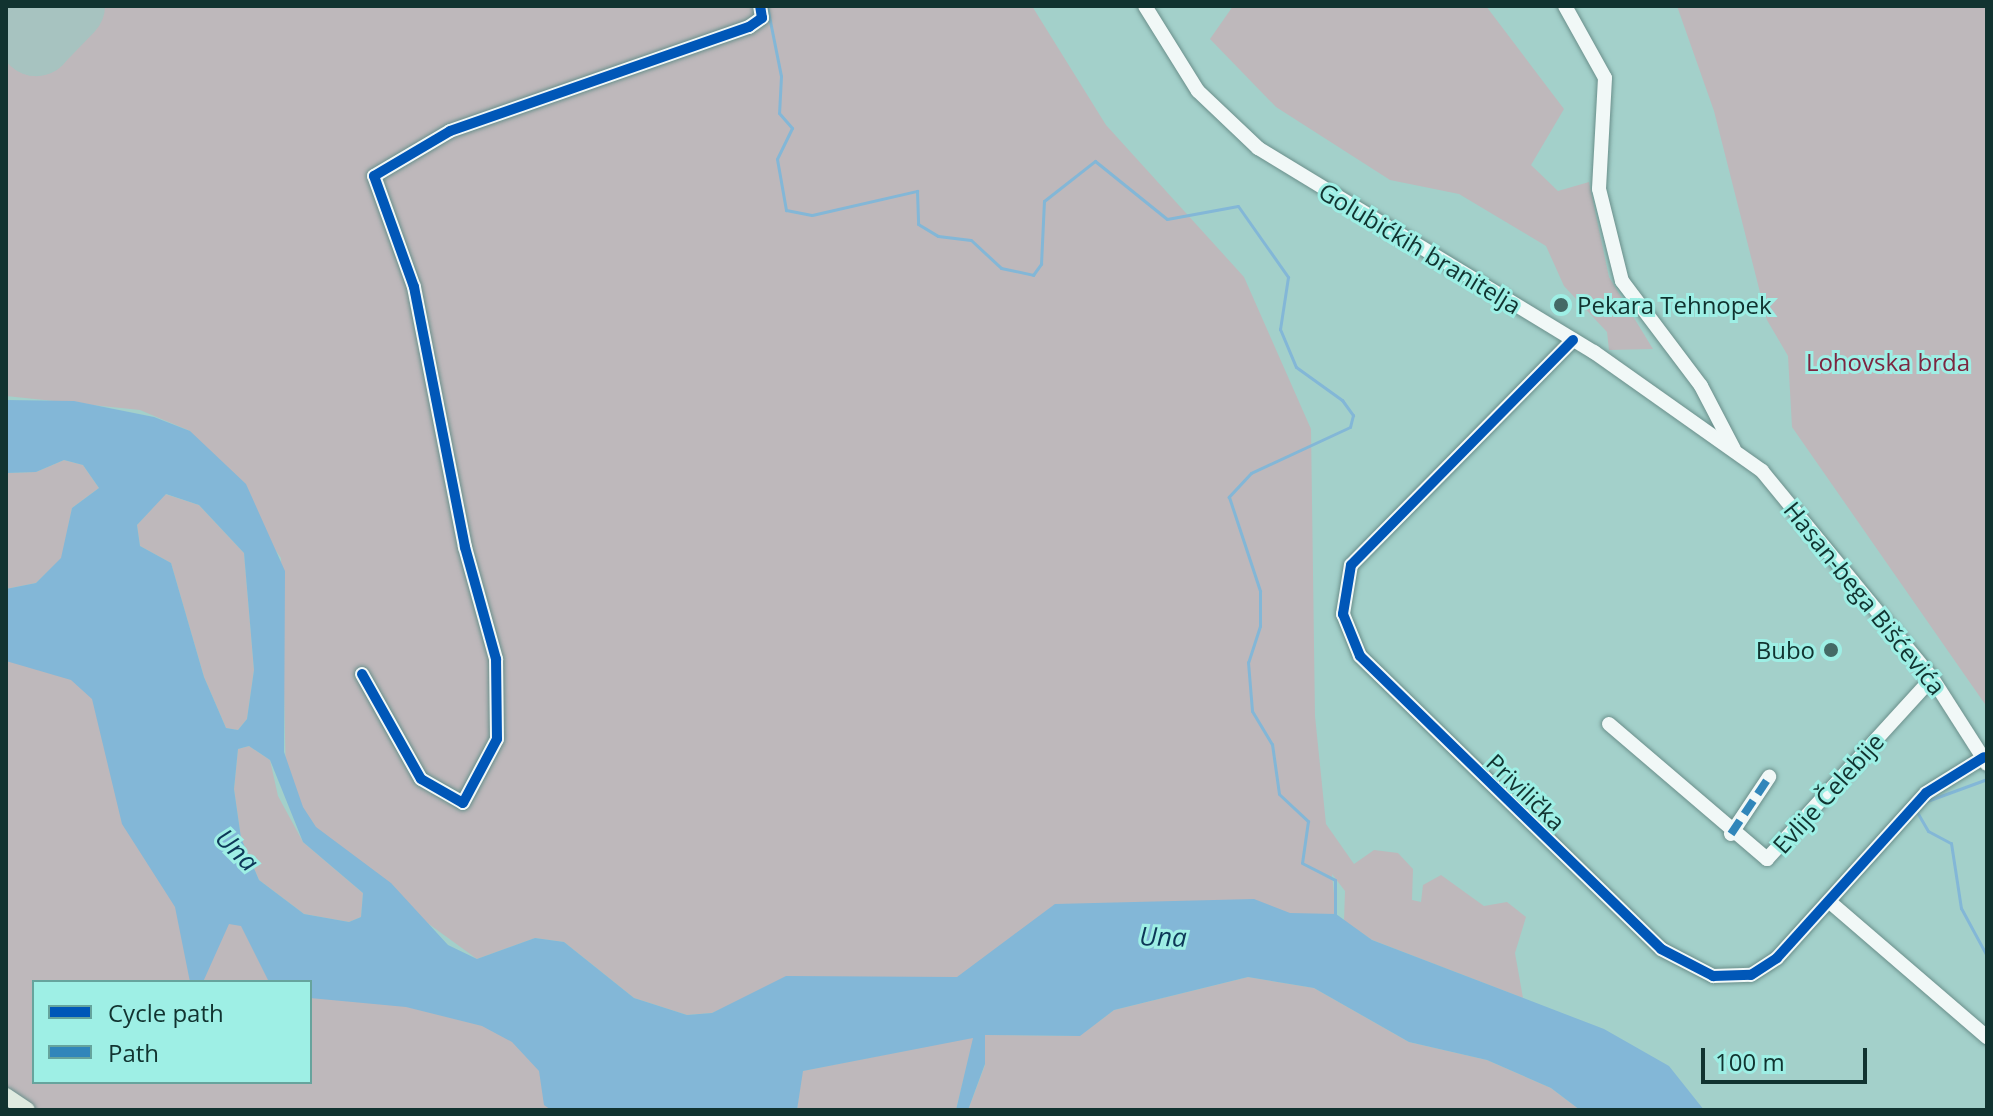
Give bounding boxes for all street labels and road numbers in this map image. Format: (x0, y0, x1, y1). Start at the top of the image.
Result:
street label: Golubićkih branitelja (1314, 176, 1526, 320)
street label: Hasan-bega Bišćevića (1778, 496, 1952, 700)
street label: Evlije Čelebije (1767, 727, 1889, 859)
street label: Privilička (1481, 748, 1571, 836)

